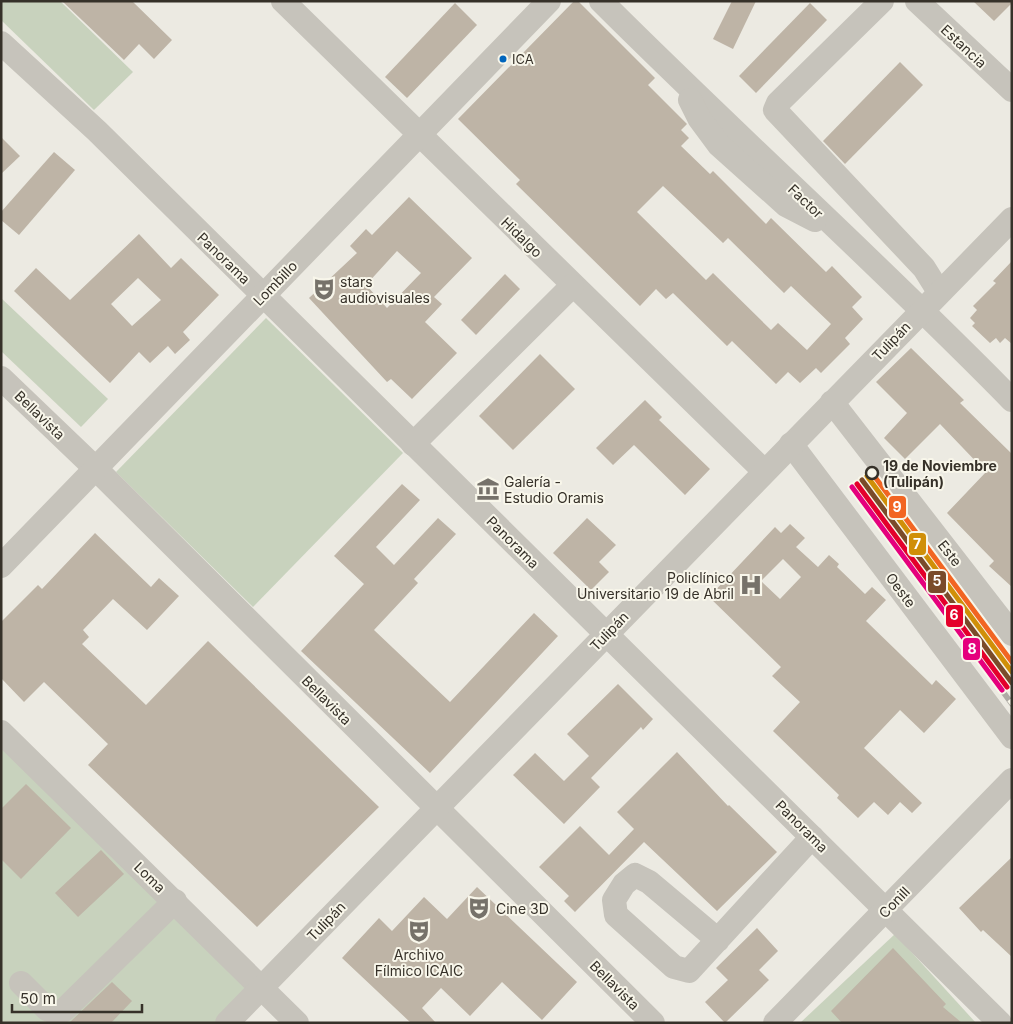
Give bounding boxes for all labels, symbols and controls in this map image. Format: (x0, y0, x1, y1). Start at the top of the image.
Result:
street label: Estancia (938, 21, 990, 71)
place label: ICA (512, 51, 534, 67)
marker: ICA (498, 54, 508, 64)
street label: Factor (785, 180, 827, 222)
street label: Hidalgo (498, 213, 546, 261)
street label: Panorama (194, 229, 254, 287)
street label: Lombillo (250, 257, 300, 309)
place label: stars audiovisuales (340, 273, 430, 306)
theatre icon: stars audiovisuales (311, 276, 337, 302)
street label: Tulipán (868, 318, 914, 364)
street label: Bellavista (11, 387, 69, 443)
place label: 19 de Noviembre (Tulipán) (883, 457, 997, 490)
marker: 19 de Noviembre (Tulipán) (865, 466, 879, 480)
place label: Galería - Estudio Oramis (504, 473, 604, 506)
museum icon: Galería - Estudio Oramis (475, 476, 501, 502)
line badge: 9 (888, 495, 907, 519)
text: 9 (892, 498, 902, 515)
street label: Panorama (483, 512, 543, 572)
line badge: 7 (908, 532, 927, 556)
text: 7 (913, 535, 921, 552)
street label: Este (935, 537, 965, 569)
place label: Policlínico Universitario 19 de Abril (577, 569, 734, 602)
street label: Oeste (883, 569, 919, 611)
line badge: 5 (927, 570, 947, 594)
hospital icon: Policlínico Universitario 19 de Abril (738, 572, 764, 598)
text: 5 (933, 572, 942, 589)
line badge: 6 (945, 604, 964, 628)
text: 6 (949, 606, 959, 623)
street label: Tulipán (586, 608, 632, 654)
line badge: 8 (962, 637, 981, 661)
text: 8 (967, 640, 977, 657)
street label: Bellavista (299, 672, 355, 728)
street label: Panorama (772, 796, 832, 856)
street label: Loma (131, 858, 169, 896)
street label: Conill (875, 883, 913, 921)
theatre icon: Cine 3D (466, 895, 492, 921)
street label: Tulipán (303, 898, 349, 944)
place label: Cine 3D (496, 900, 549, 917)
theatre icon: Archivo Fílmico ICAIC (406, 918, 432, 944)
place label: Archivo Fílmico ICAIC (375, 946, 463, 979)
street label: Bellavista (587, 957, 643, 1013)
scale bar (12, 982, 142, 1014)
text: 50 m (20, 989, 56, 1008)

